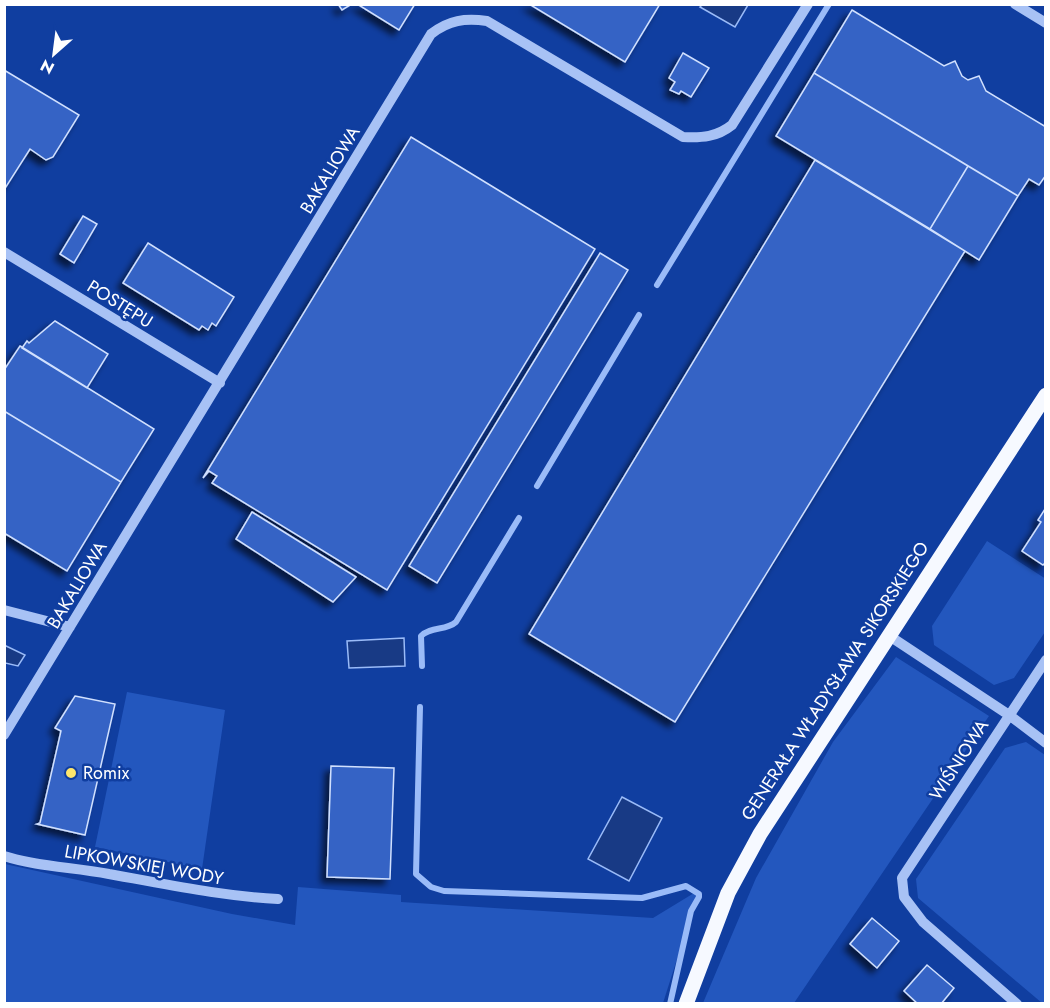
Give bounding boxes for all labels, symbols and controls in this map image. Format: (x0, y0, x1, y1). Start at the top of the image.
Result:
north arrow (24, 24, 84, 84)
text: N (36, 54, 58, 80)
street label: BAKALIOWA (294, 121, 366, 219)
street label: POSTĘPU (82, 274, 158, 334)
street label: BAKALIOWA (41, 536, 113, 634)
street label: GENERAŁA WŁADYSŁAWA SIKORSKIEGO (735, 536, 935, 826)
street label: WIŚNIOWA (923, 714, 995, 806)
place label: Romix (83, 760, 130, 786)
marker: Romix (64, 766, 78, 780)
street label: LIPKOWSKIEJ WODY (63, 838, 226, 892)

